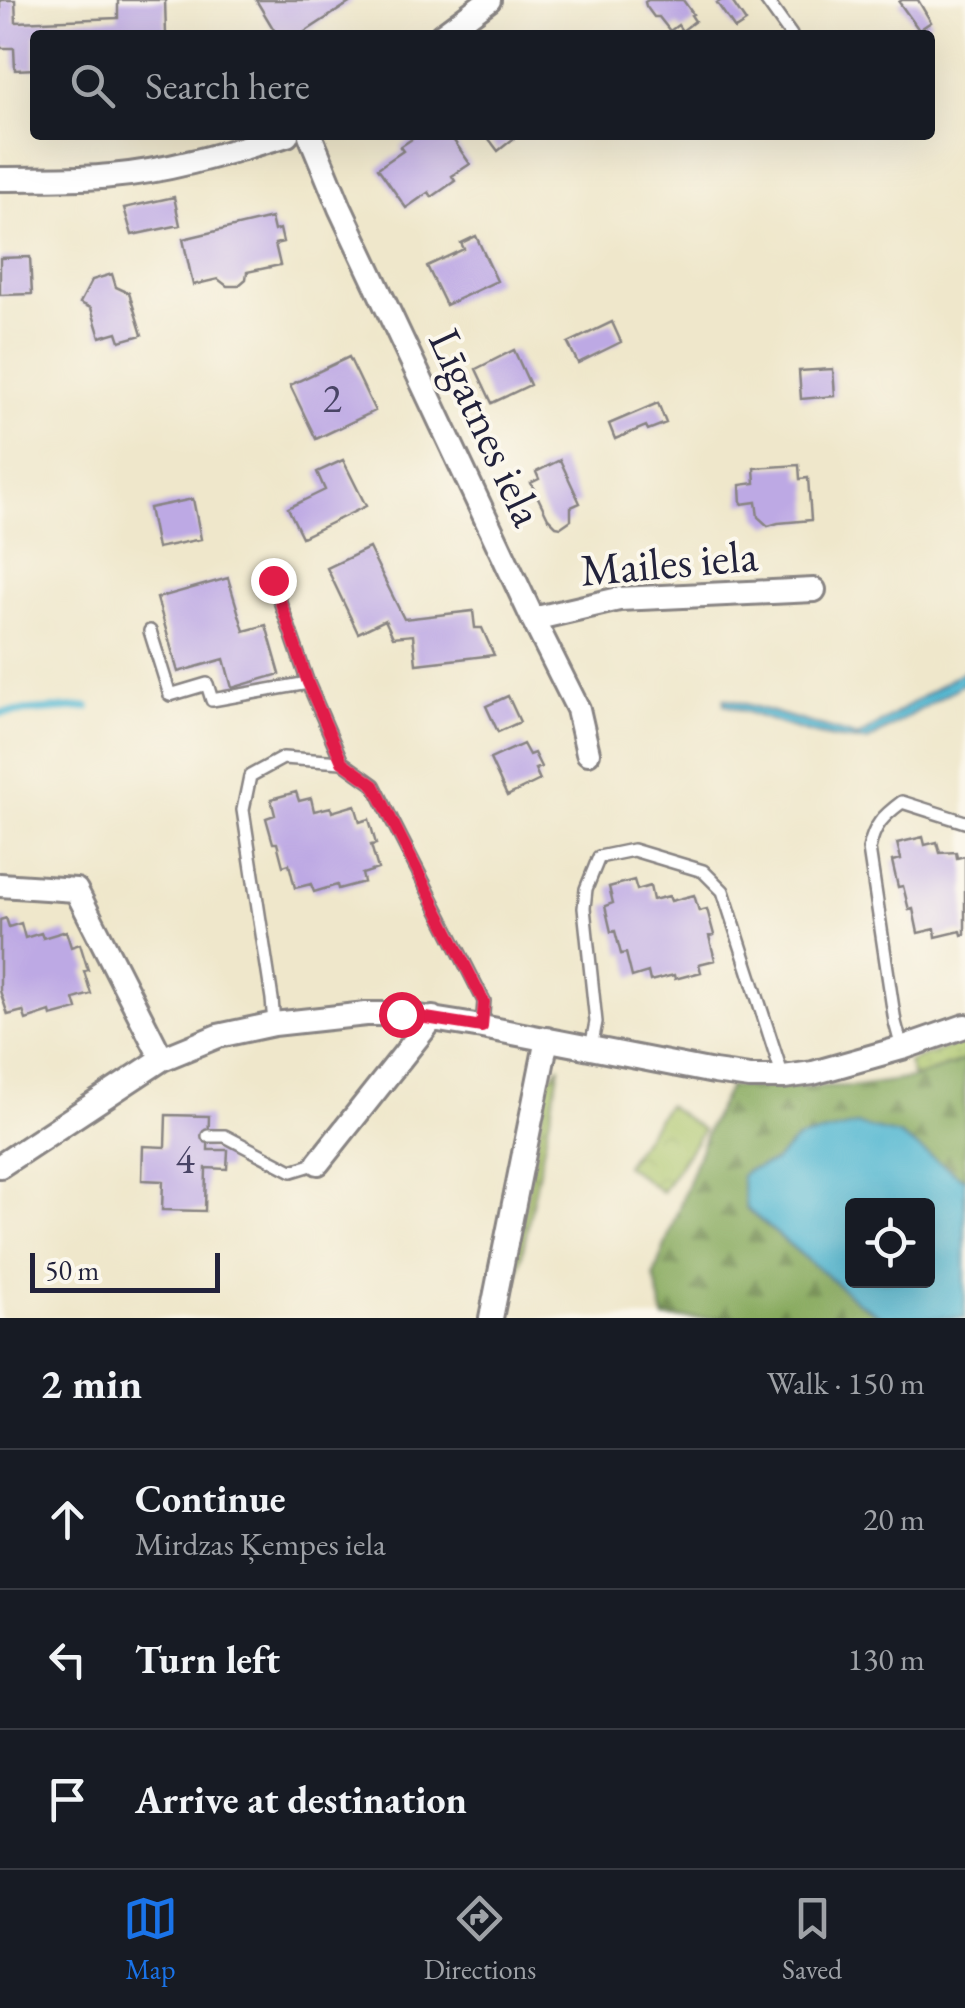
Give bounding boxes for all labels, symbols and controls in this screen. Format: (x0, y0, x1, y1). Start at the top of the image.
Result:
search box (30, 30, 935, 140)
icon: search (65, 58, 120, 113)
text: Search here (145, 61, 310, 110)
street label: Līgatnes iela (416, 319, 558, 535)
house number: 2 (322, 372, 342, 424)
street label: Mailes iela (578, 525, 760, 599)
route end (251, 558, 297, 604)
route start (379, 992, 425, 1038)
house number: 4 (175, 1133, 195, 1185)
map controls (845, 1198, 935, 1288)
button: locate (845, 1198, 935, 1288)
scale bar (30, 1248, 220, 1292)
text: 50 m (45, 1252, 99, 1288)
text: 2 min (40, 1356, 142, 1411)
text: Walk · 150 m (767, 1362, 925, 1404)
text: Continue (135, 1474, 286, 1523)
icon: ahead (40, 1492, 95, 1547)
text: 20 m (863, 1498, 925, 1540)
text: Mirdzas Ķempes iela (135, 1523, 386, 1565)
icon: left (40, 1632, 95, 1687)
text: Turn left (135, 1635, 280, 1684)
text: 130 m (848, 1638, 925, 1680)
icon: arrive (40, 1772, 95, 1827)
text: Arrive at destination (135, 1775, 467, 1824)
tab: Map (123, 1891, 178, 1987)
tab: Directions (424, 1891, 536, 1987)
tab: Saved (782, 1891, 842, 1987)

